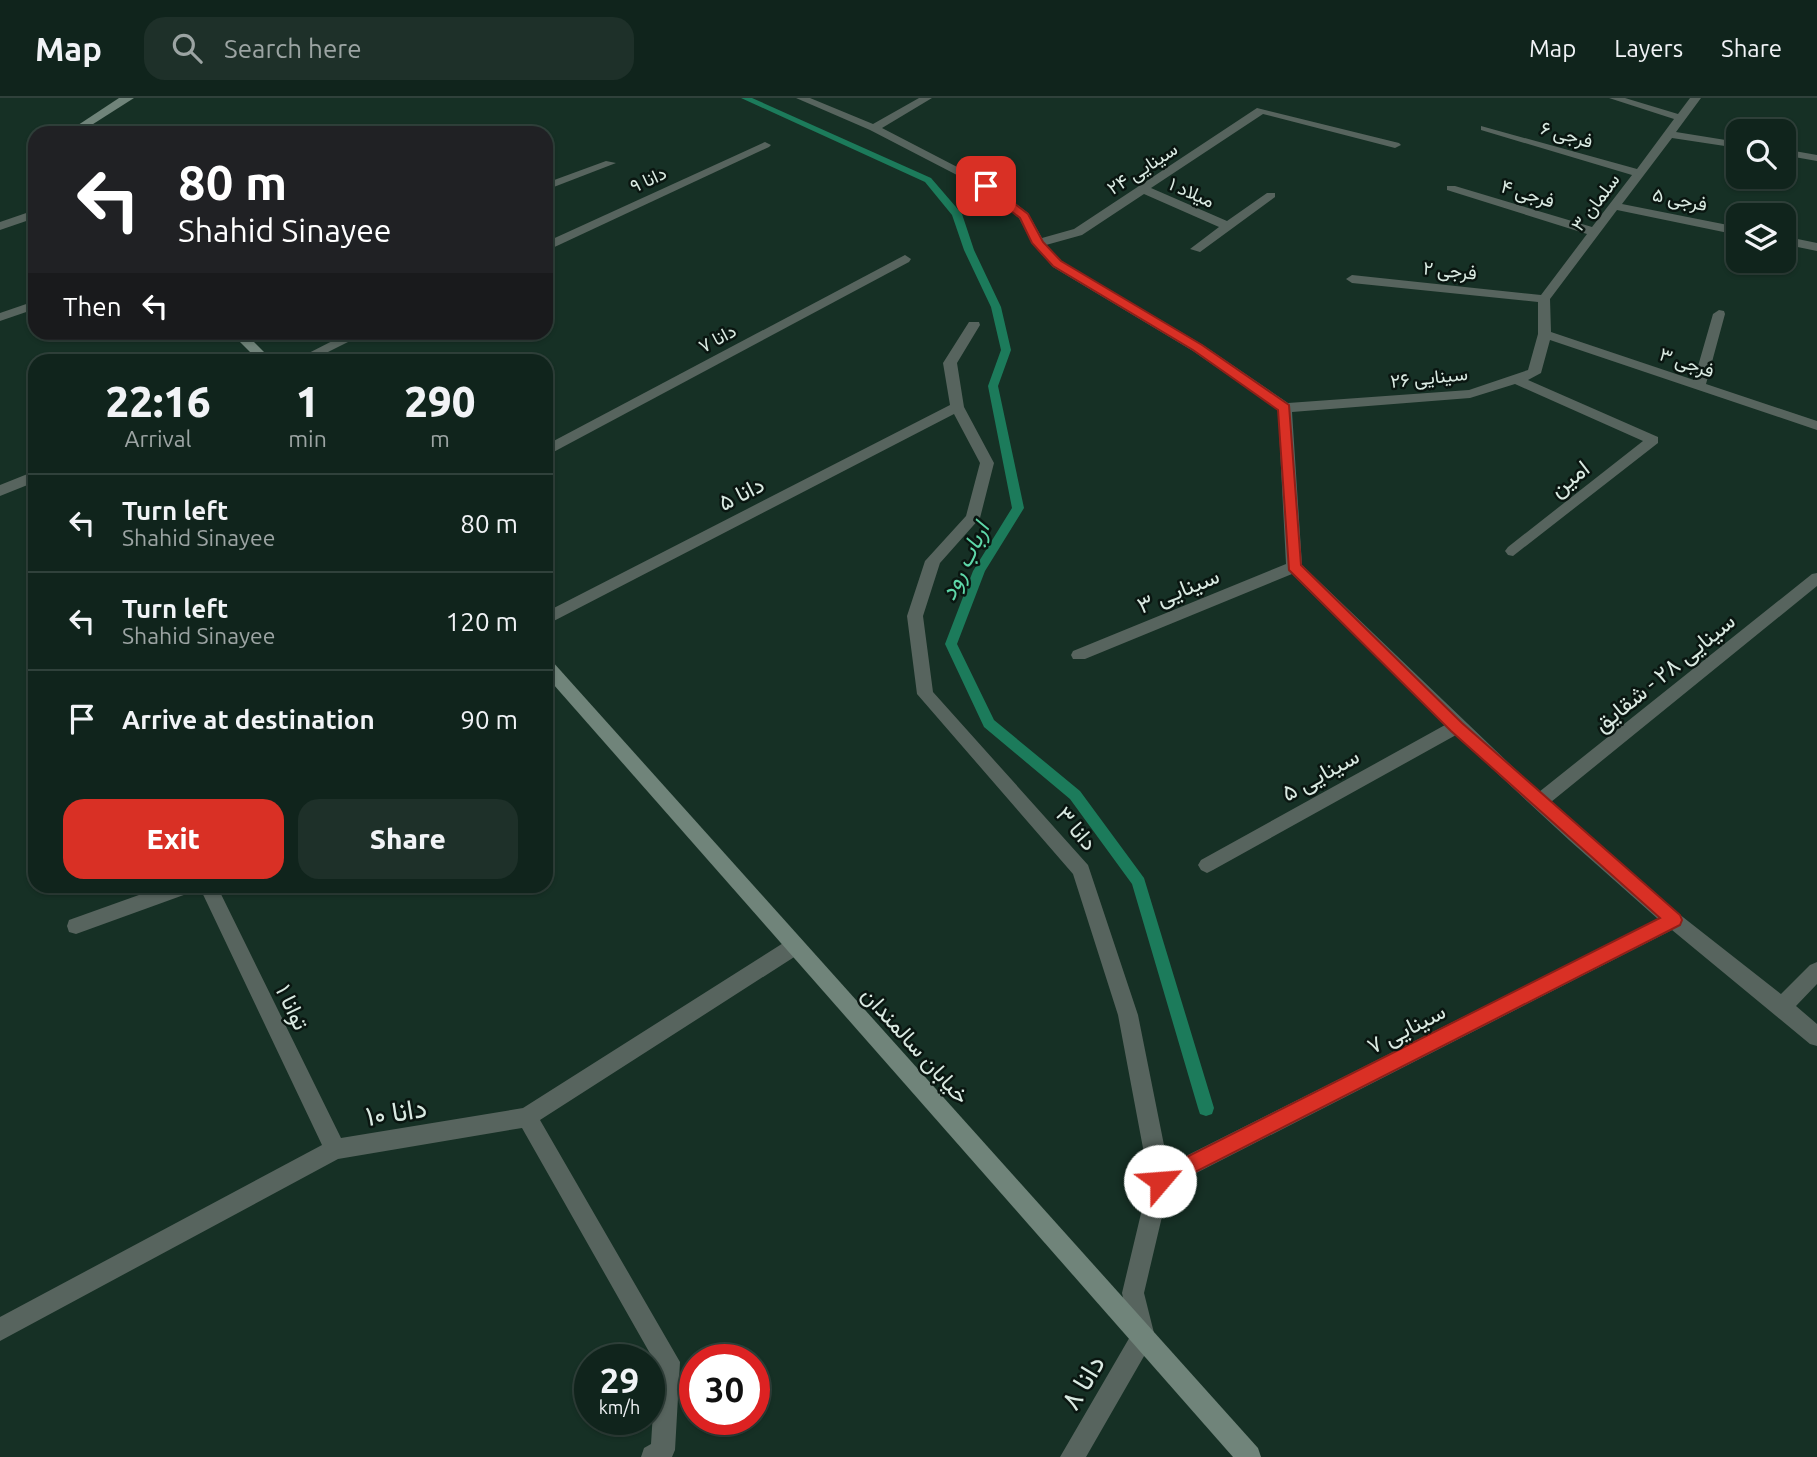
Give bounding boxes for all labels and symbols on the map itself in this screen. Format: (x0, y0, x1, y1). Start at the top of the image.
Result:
street label: فرجی ۶ (1538, 116, 1596, 153)
street label: سینایی ۲۴ (1103, 137, 1182, 200)
pin (956, 156, 1016, 216)
street label: دانا ۹ (626, 161, 670, 197)
street label: سلمان ۳ (1566, 169, 1624, 235)
street label: میلاد ۱ (1165, 172, 1218, 213)
street label: فرجی ۴ (1498, 174, 1557, 212)
street label: فرجی ۵ (1651, 183, 1709, 216)
street label: فرجی ۲ (1422, 256, 1478, 285)
street label: دانا ۷ (694, 319, 740, 357)
street label: فرجی ۳ (1656, 342, 1717, 383)
street label: سینایی ۲۶ (1389, 362, 1469, 393)
street label: امین (1544, 455, 1595, 503)
street label: دانا ۵ (714, 471, 768, 515)
water label: ارباب رود (934, 516, 997, 605)
street label: سینایی ۳ (1133, 562, 1223, 620)
street label: سینایی ۲۸ - شقایق (1589, 608, 1741, 738)
street label: سینایی ۵ (1277, 743, 1364, 807)
street label: دانا ۳ (1051, 801, 1103, 855)
street label: توانا ۱ (269, 980, 315, 1035)
street label: خیابان سالمندان (856, 982, 975, 1109)
street label: سینایی ۷ (1363, 998, 1450, 1060)
street label: دانا ۱۰ (363, 1091, 429, 1131)
position arrow (1123, 1144, 1197, 1218)
speed limit sign: 30 (679, 1344, 770, 1435)
street label: دانا ۸ (1054, 1349, 1110, 1415)

